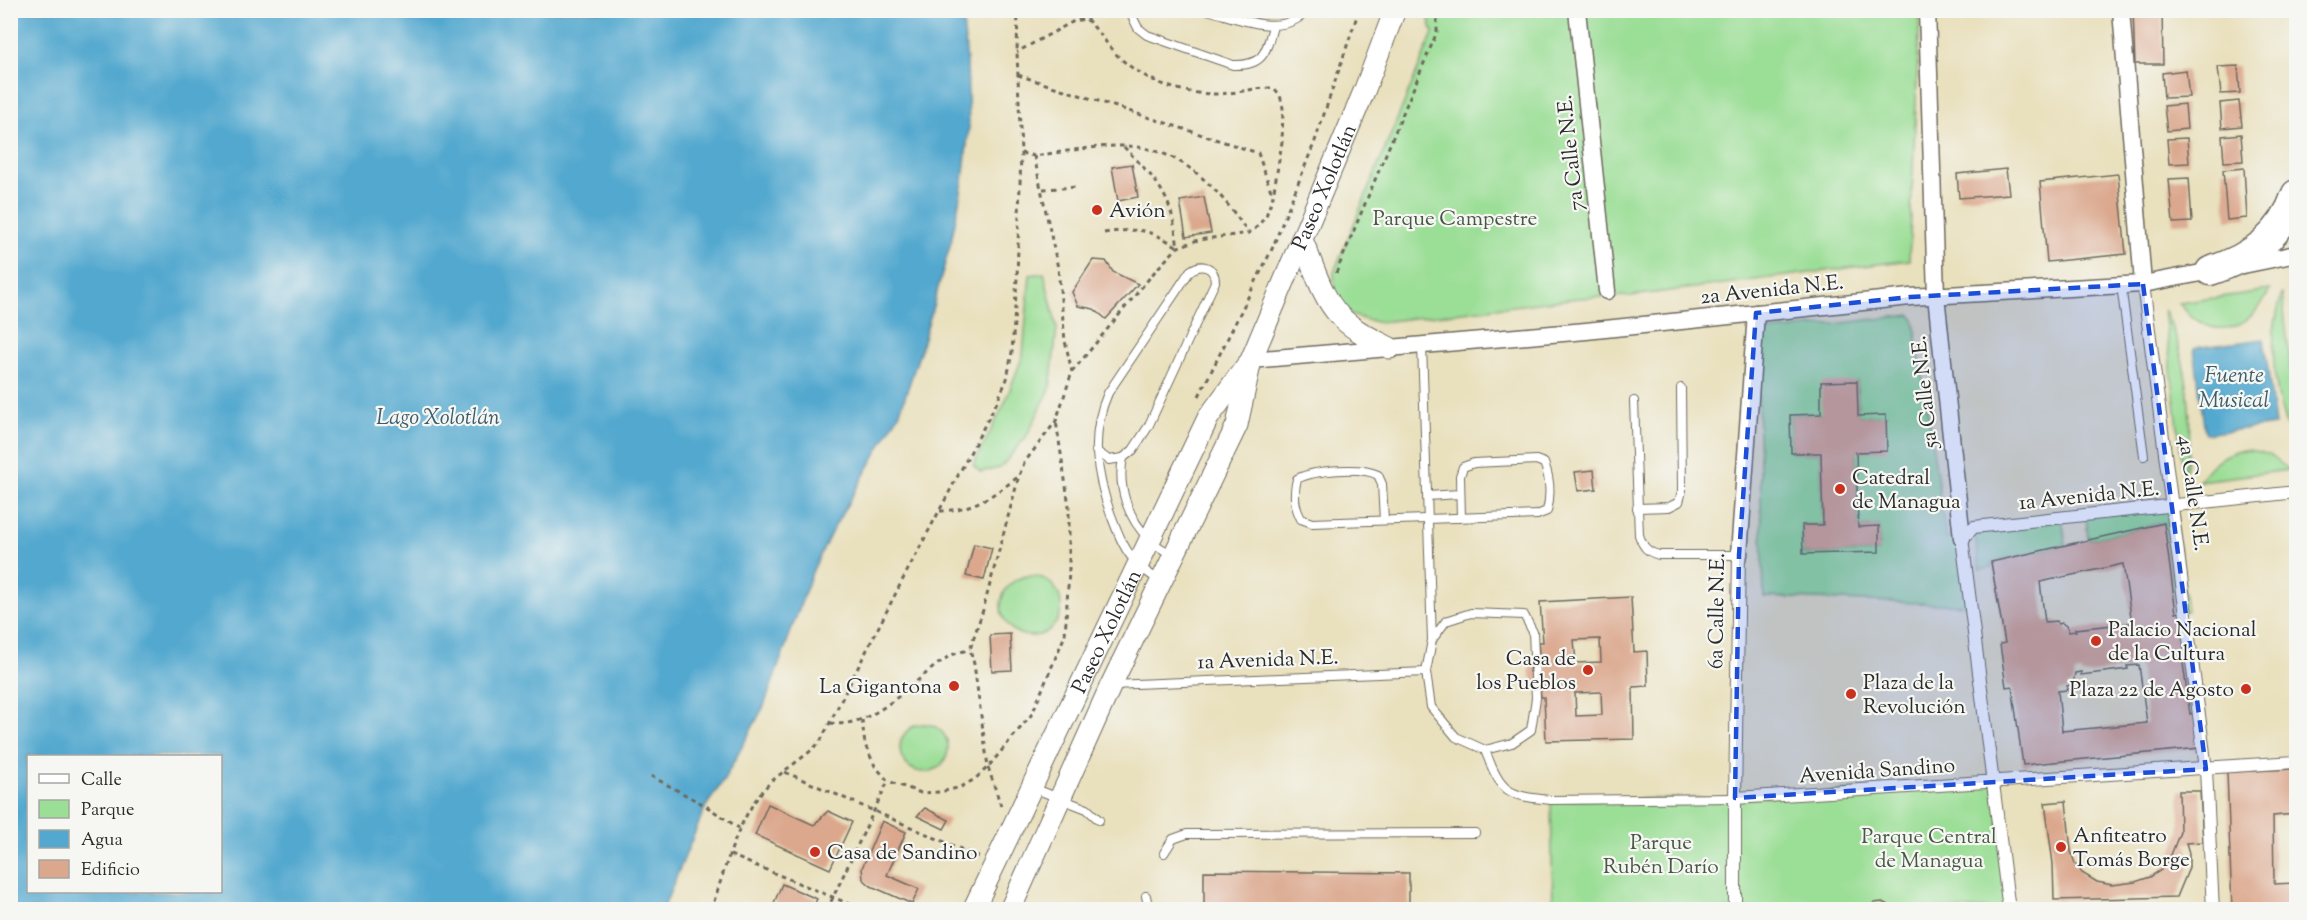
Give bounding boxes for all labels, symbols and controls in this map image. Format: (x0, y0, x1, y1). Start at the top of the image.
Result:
street label: 7a Calle N.E. (1551, 93, 1593, 212)
street label: Paseo Xolotlán (1286, 120, 1366, 255)
place label: Avión (1109, 197, 1166, 227)
marker: Avión (1090, 203, 1104, 217)
park label: Parque Campestre (1373, 205, 1537, 235)
street label: 2a Avenida N.E. (1699, 269, 1845, 313)
street label: 5a Calle N.E. (1905, 334, 1947, 451)
water label: Fuente Musical (2199, 361, 2270, 418)
water label: Lago Xolotlán (376, 403, 500, 435)
street label: 4a Calle N.E. (2169, 433, 2215, 553)
place label: Catedral de Managua (1852, 464, 1961, 518)
street label: 1a Avenida N.E. (2017, 475, 2161, 519)
marker: Catedral de Managua (1833, 482, 1847, 496)
street label: 6a Calle N.E. (1702, 553, 1734, 669)
street label: Paseo Xolotlán (1066, 565, 1150, 699)
place label: Palacio Nacional de la Cultura (2108, 616, 2257, 670)
marker: Palacio Nacional de la Cultura (2089, 634, 2103, 648)
street label: 1a Avenida N.E. (1197, 644, 1339, 678)
place label: Casa de los Pueblos (1476, 645, 1576, 699)
marker: Casa de los Pueblos (1581, 663, 1595, 677)
place label: Plaza de la Revolución (1863, 669, 1966, 723)
place label: La Gigantona (819, 673, 942, 703)
place label: Plaza 22 de Agosto (2069, 676, 2234, 706)
marker: La Gigantona (947, 679, 961, 693)
marker: Plaza 22 de Agosto (2239, 682, 2253, 696)
marker: Plaza de la Revolución (1844, 687, 1858, 701)
street label: Avenida Sandino (1798, 752, 1956, 792)
legend (27, 755, 222, 893)
text: Calle (81, 768, 122, 794)
text: Parque (81, 798, 134, 824)
place label: Anfiteatro Tomás Borge (2073, 822, 2190, 876)
park label: Parque Central de Managua (1861, 823, 1997, 877)
text: Agua (81, 828, 123, 854)
park label: Parque Rubén Darío (1603, 829, 1719, 883)
place label: Casa de Sandino (827, 839, 978, 869)
marker: Anfiteatro Tomás Borge (2054, 840, 2068, 854)
marker: Casa de Sandino (808, 845, 822, 859)
text: Edificio (81, 858, 140, 884)

